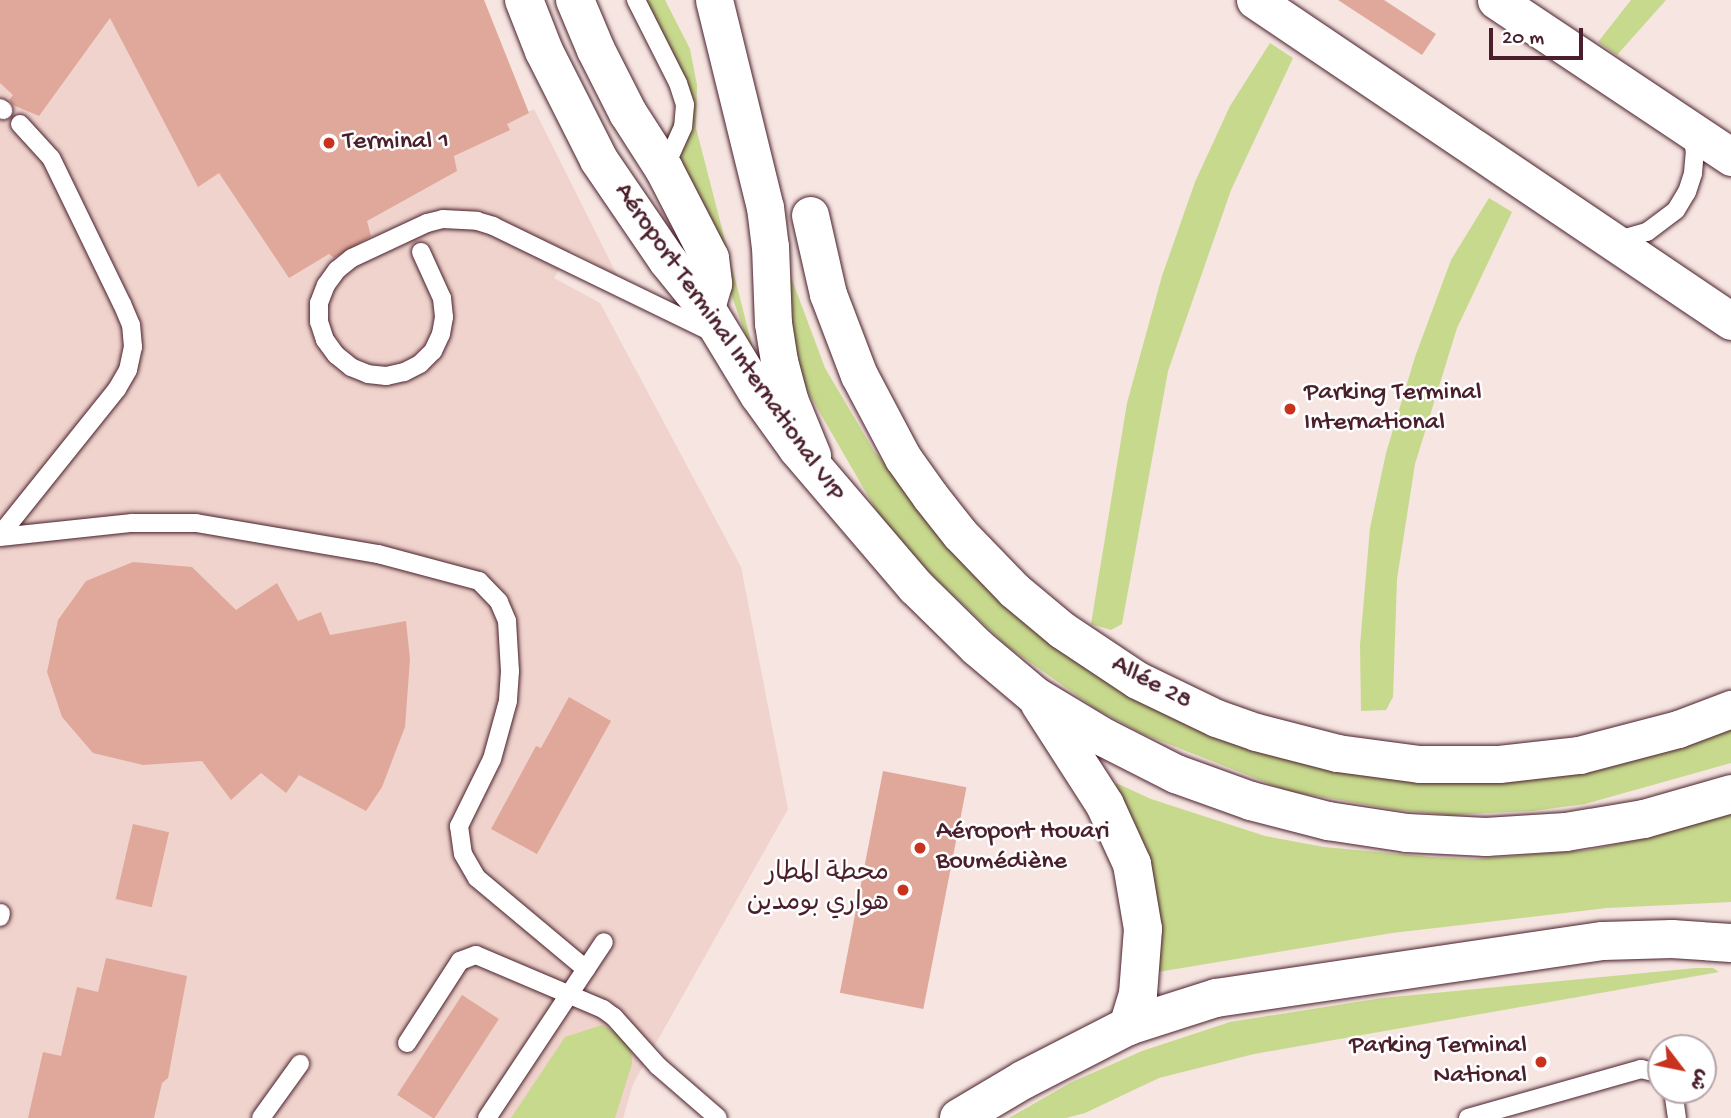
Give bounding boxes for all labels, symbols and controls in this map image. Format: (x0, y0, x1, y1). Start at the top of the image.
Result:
scale bar (1493, 14, 1588, 58)
text: 20 m (1502, 27, 1544, 52)
place label: Terminal 1 (343, 127, 449, 159)
marker: Terminal 1 (321, 135, 337, 151)
street label: Aéroport Terminal International VIP (606, 178, 850, 508)
place label: Parking Terminal International (1304, 378, 1482, 440)
marker: Parking Terminal International (1282, 401, 1298, 417)
street label: Allée 28 (1105, 650, 1197, 718)
place label: Aéroport Houari Boumédiène (936, 817, 1110, 878)
marker: Aéroport Houari Boumédiène (910, 838, 930, 858)
place label: محطة المطار هواري بومدين (747, 859, 889, 920)
marker: محطة المطار هواري بومدين (895, 882, 911, 898)
place label: Parking Terminal National (1349, 1031, 1527, 1092)
north arrow (1647, 1034, 1717, 1104)
marker: Parking Terminal National (1533, 1054, 1549, 1070)
text: ش (1683, 1064, 1714, 1094)

